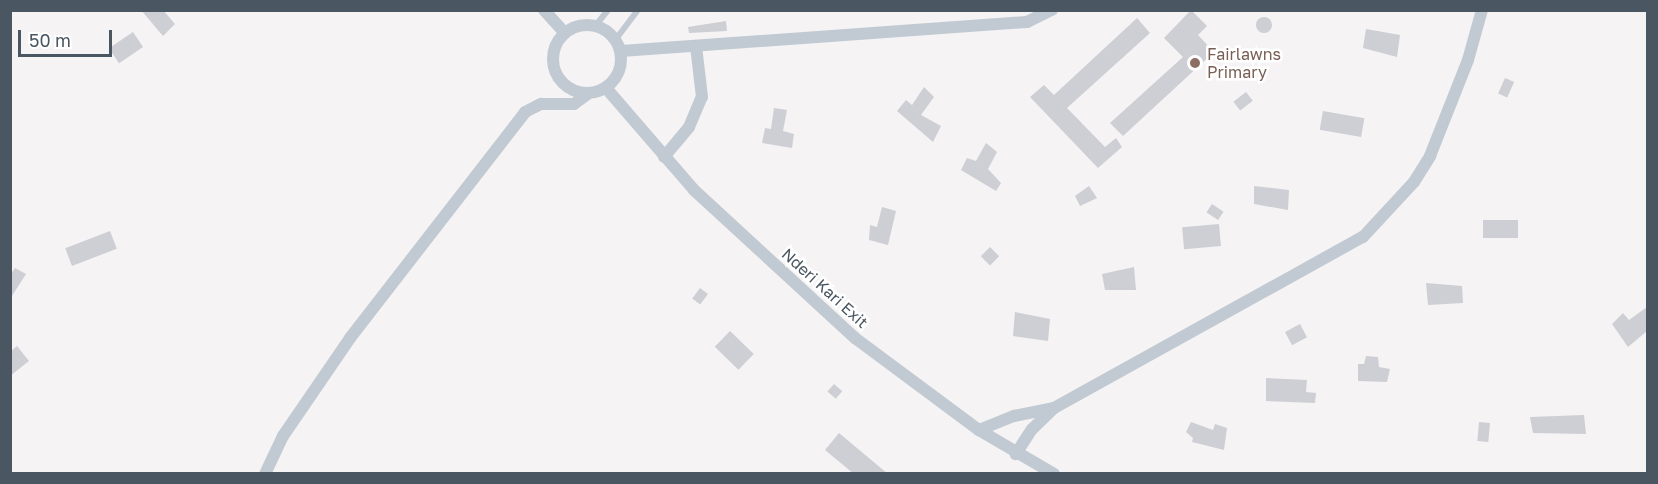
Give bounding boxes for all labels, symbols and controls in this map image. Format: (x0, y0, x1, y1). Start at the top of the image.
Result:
scale bar (21, 18, 116, 56)
text: 50 m (29, 29, 71, 51)
place label: Fairlawns Primary (1207, 44, 1281, 82)
marker: Fairlawns Primary (1188, 56, 1202, 70)
street label: Nderi Kari Exit (778, 244, 872, 332)

